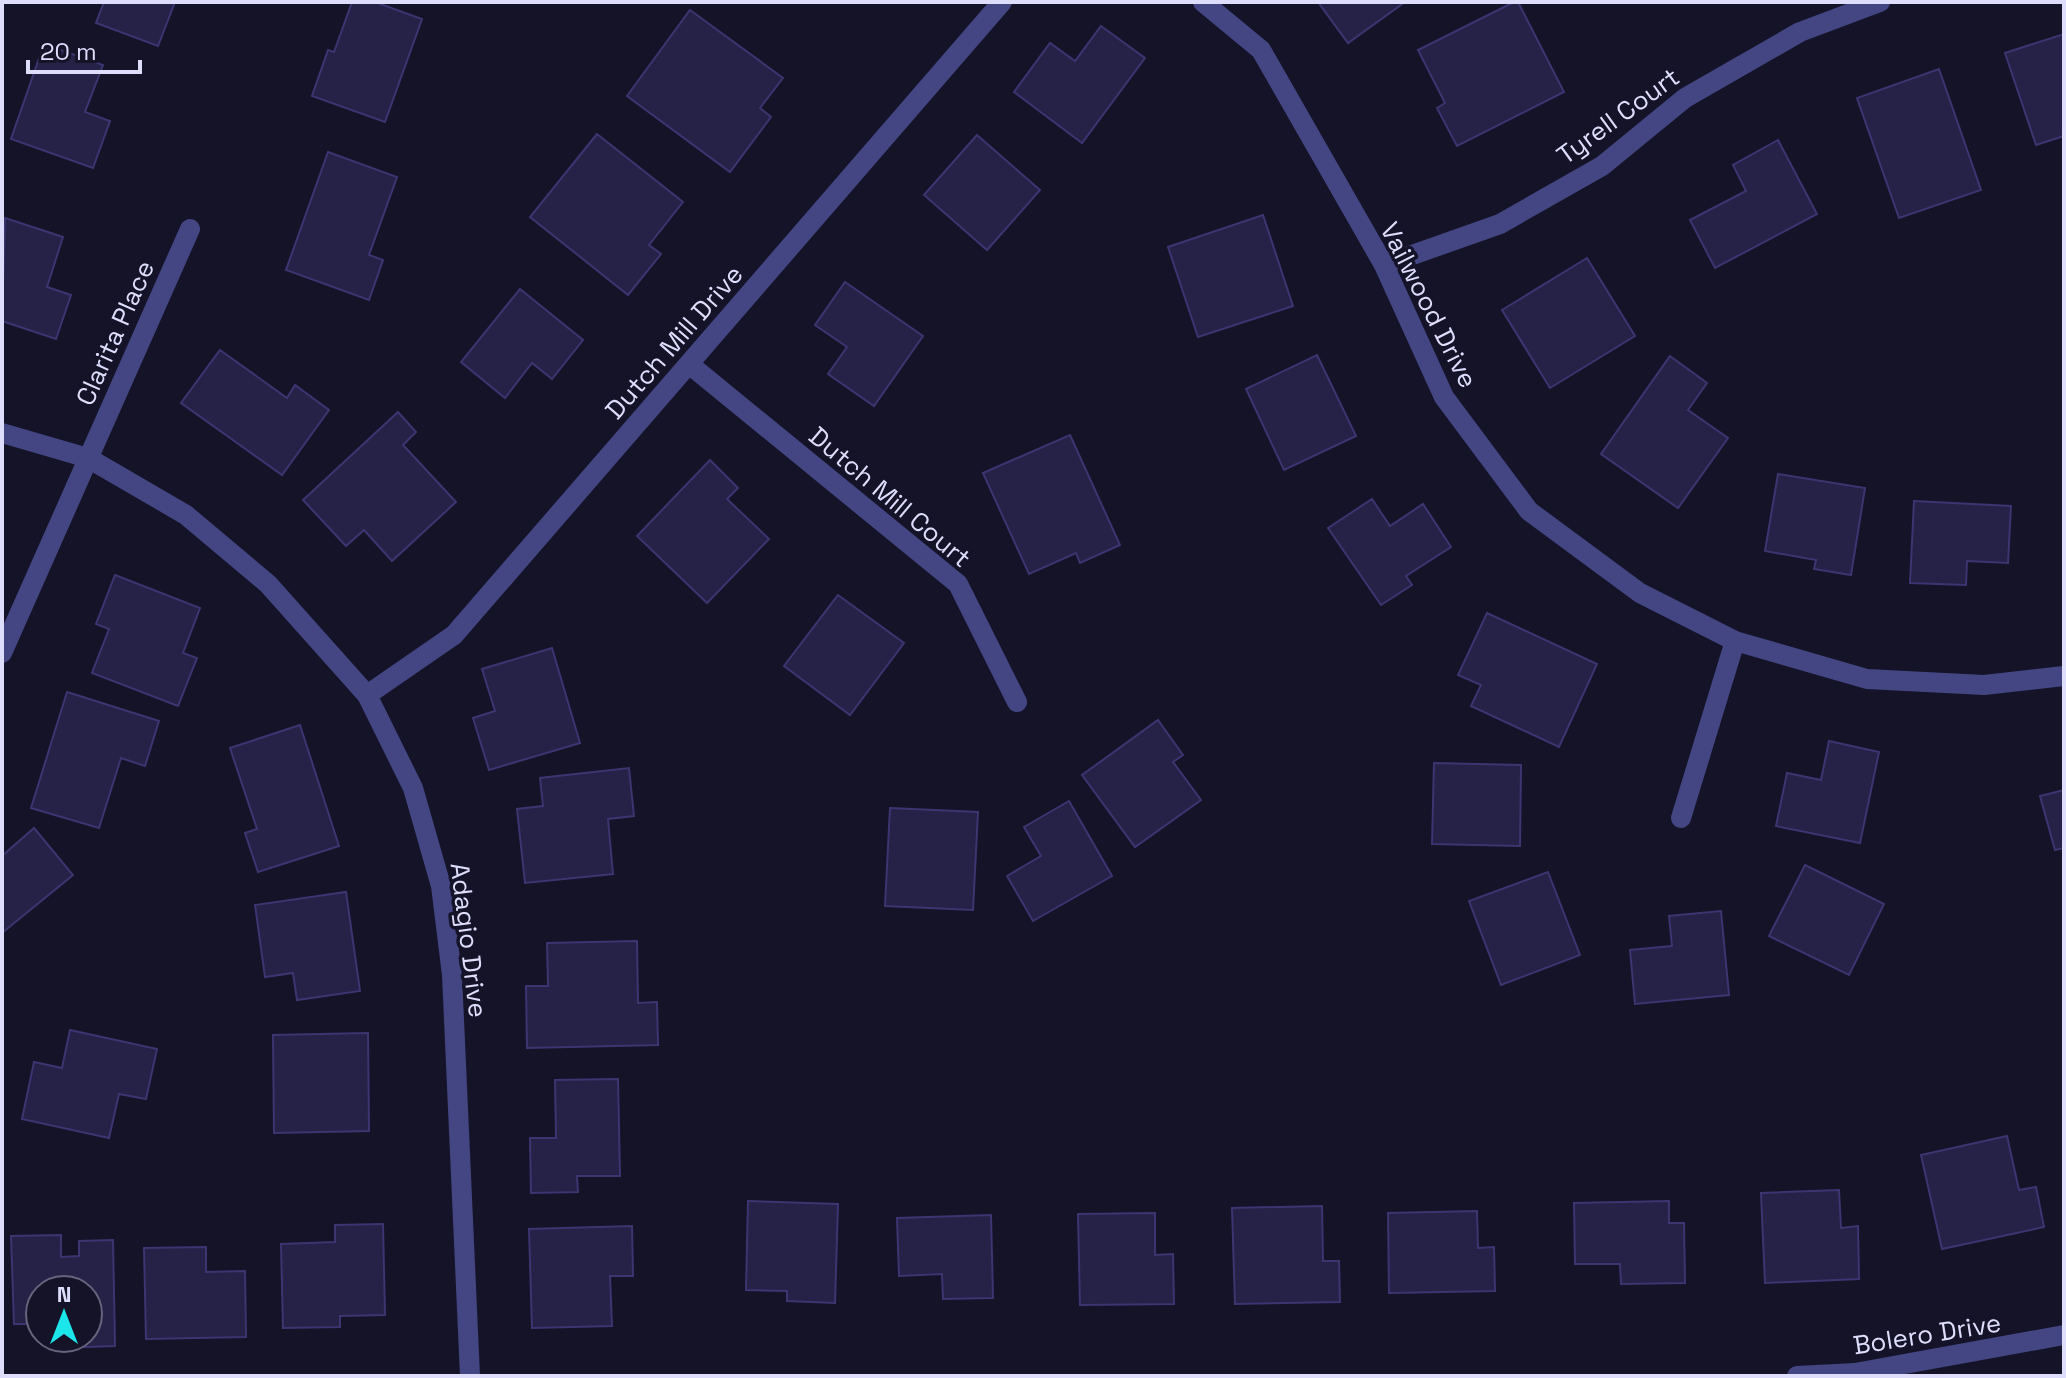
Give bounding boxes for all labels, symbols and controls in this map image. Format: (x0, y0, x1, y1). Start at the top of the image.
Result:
scale bar (28, 24, 140, 74)
text: 20 m (40, 36, 97, 67)
street label: Tyrell Court (1550, 60, 1686, 172)
street label: Vailwood Drive (1373, 217, 1485, 393)
street label: Clarita Place (68, 255, 162, 411)
street label: Dutch Mill Drive (598, 258, 750, 426)
street label: Dutch Mill Court (802, 419, 978, 575)
street label: Adagio Drive (443, 861, 495, 1019)
north arrow (24, 1274, 104, 1354)
text: N (57, 1280, 71, 1308)
street label: Bolero Drive (1851, 1306, 2003, 1362)

